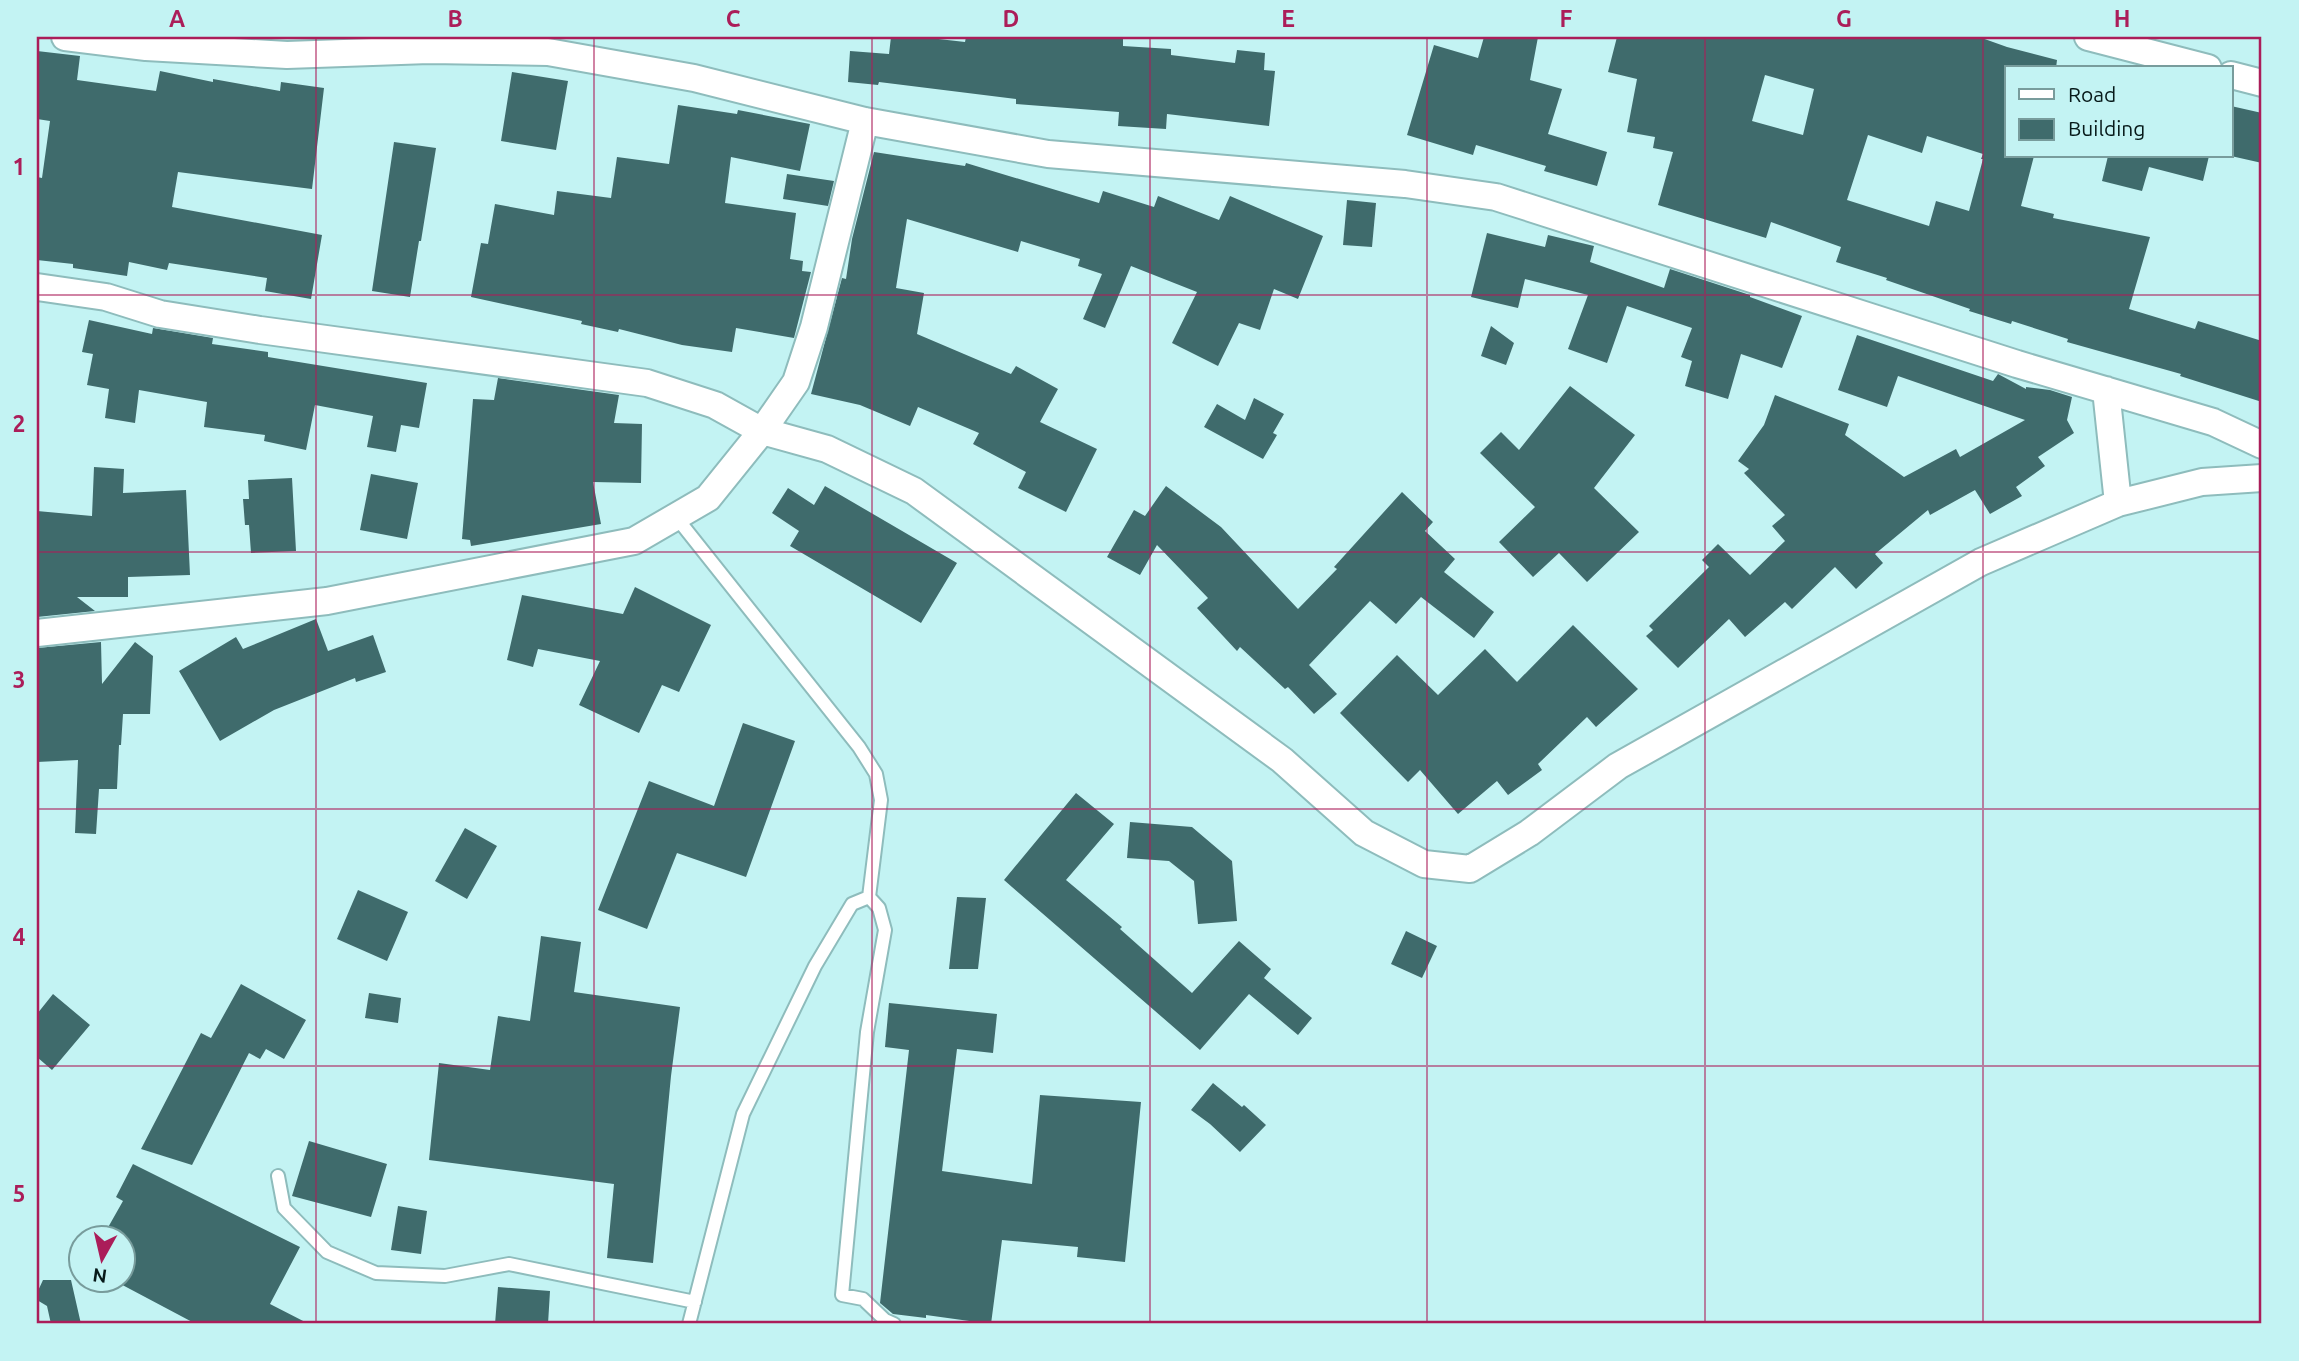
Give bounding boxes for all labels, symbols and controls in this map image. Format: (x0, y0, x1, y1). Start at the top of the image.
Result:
text: A (169, 6, 185, 31)
text: B (447, 6, 463, 31)
text: C (726, 6, 741, 31)
text: D (1003, 6, 1019, 31)
text: E (1281, 6, 1295, 31)
text: F (1560, 6, 1573, 31)
text: G (1836, 6, 1852, 31)
text: H (2114, 6, 2130, 31)
legend (2005, 66, 2232, 158)
text: Road (2068, 82, 2116, 106)
text: Building (2068, 116, 2145, 140)
text: 1 (13, 154, 25, 179)
text: 2 (13, 411, 25, 436)
text: 3 (13, 667, 25, 692)
text: 4 (13, 924, 26, 949)
text: 5 (13, 1181, 25, 1206)
north arrow (66, 1224, 136, 1294)
text: N (91, 1264, 108, 1288)

